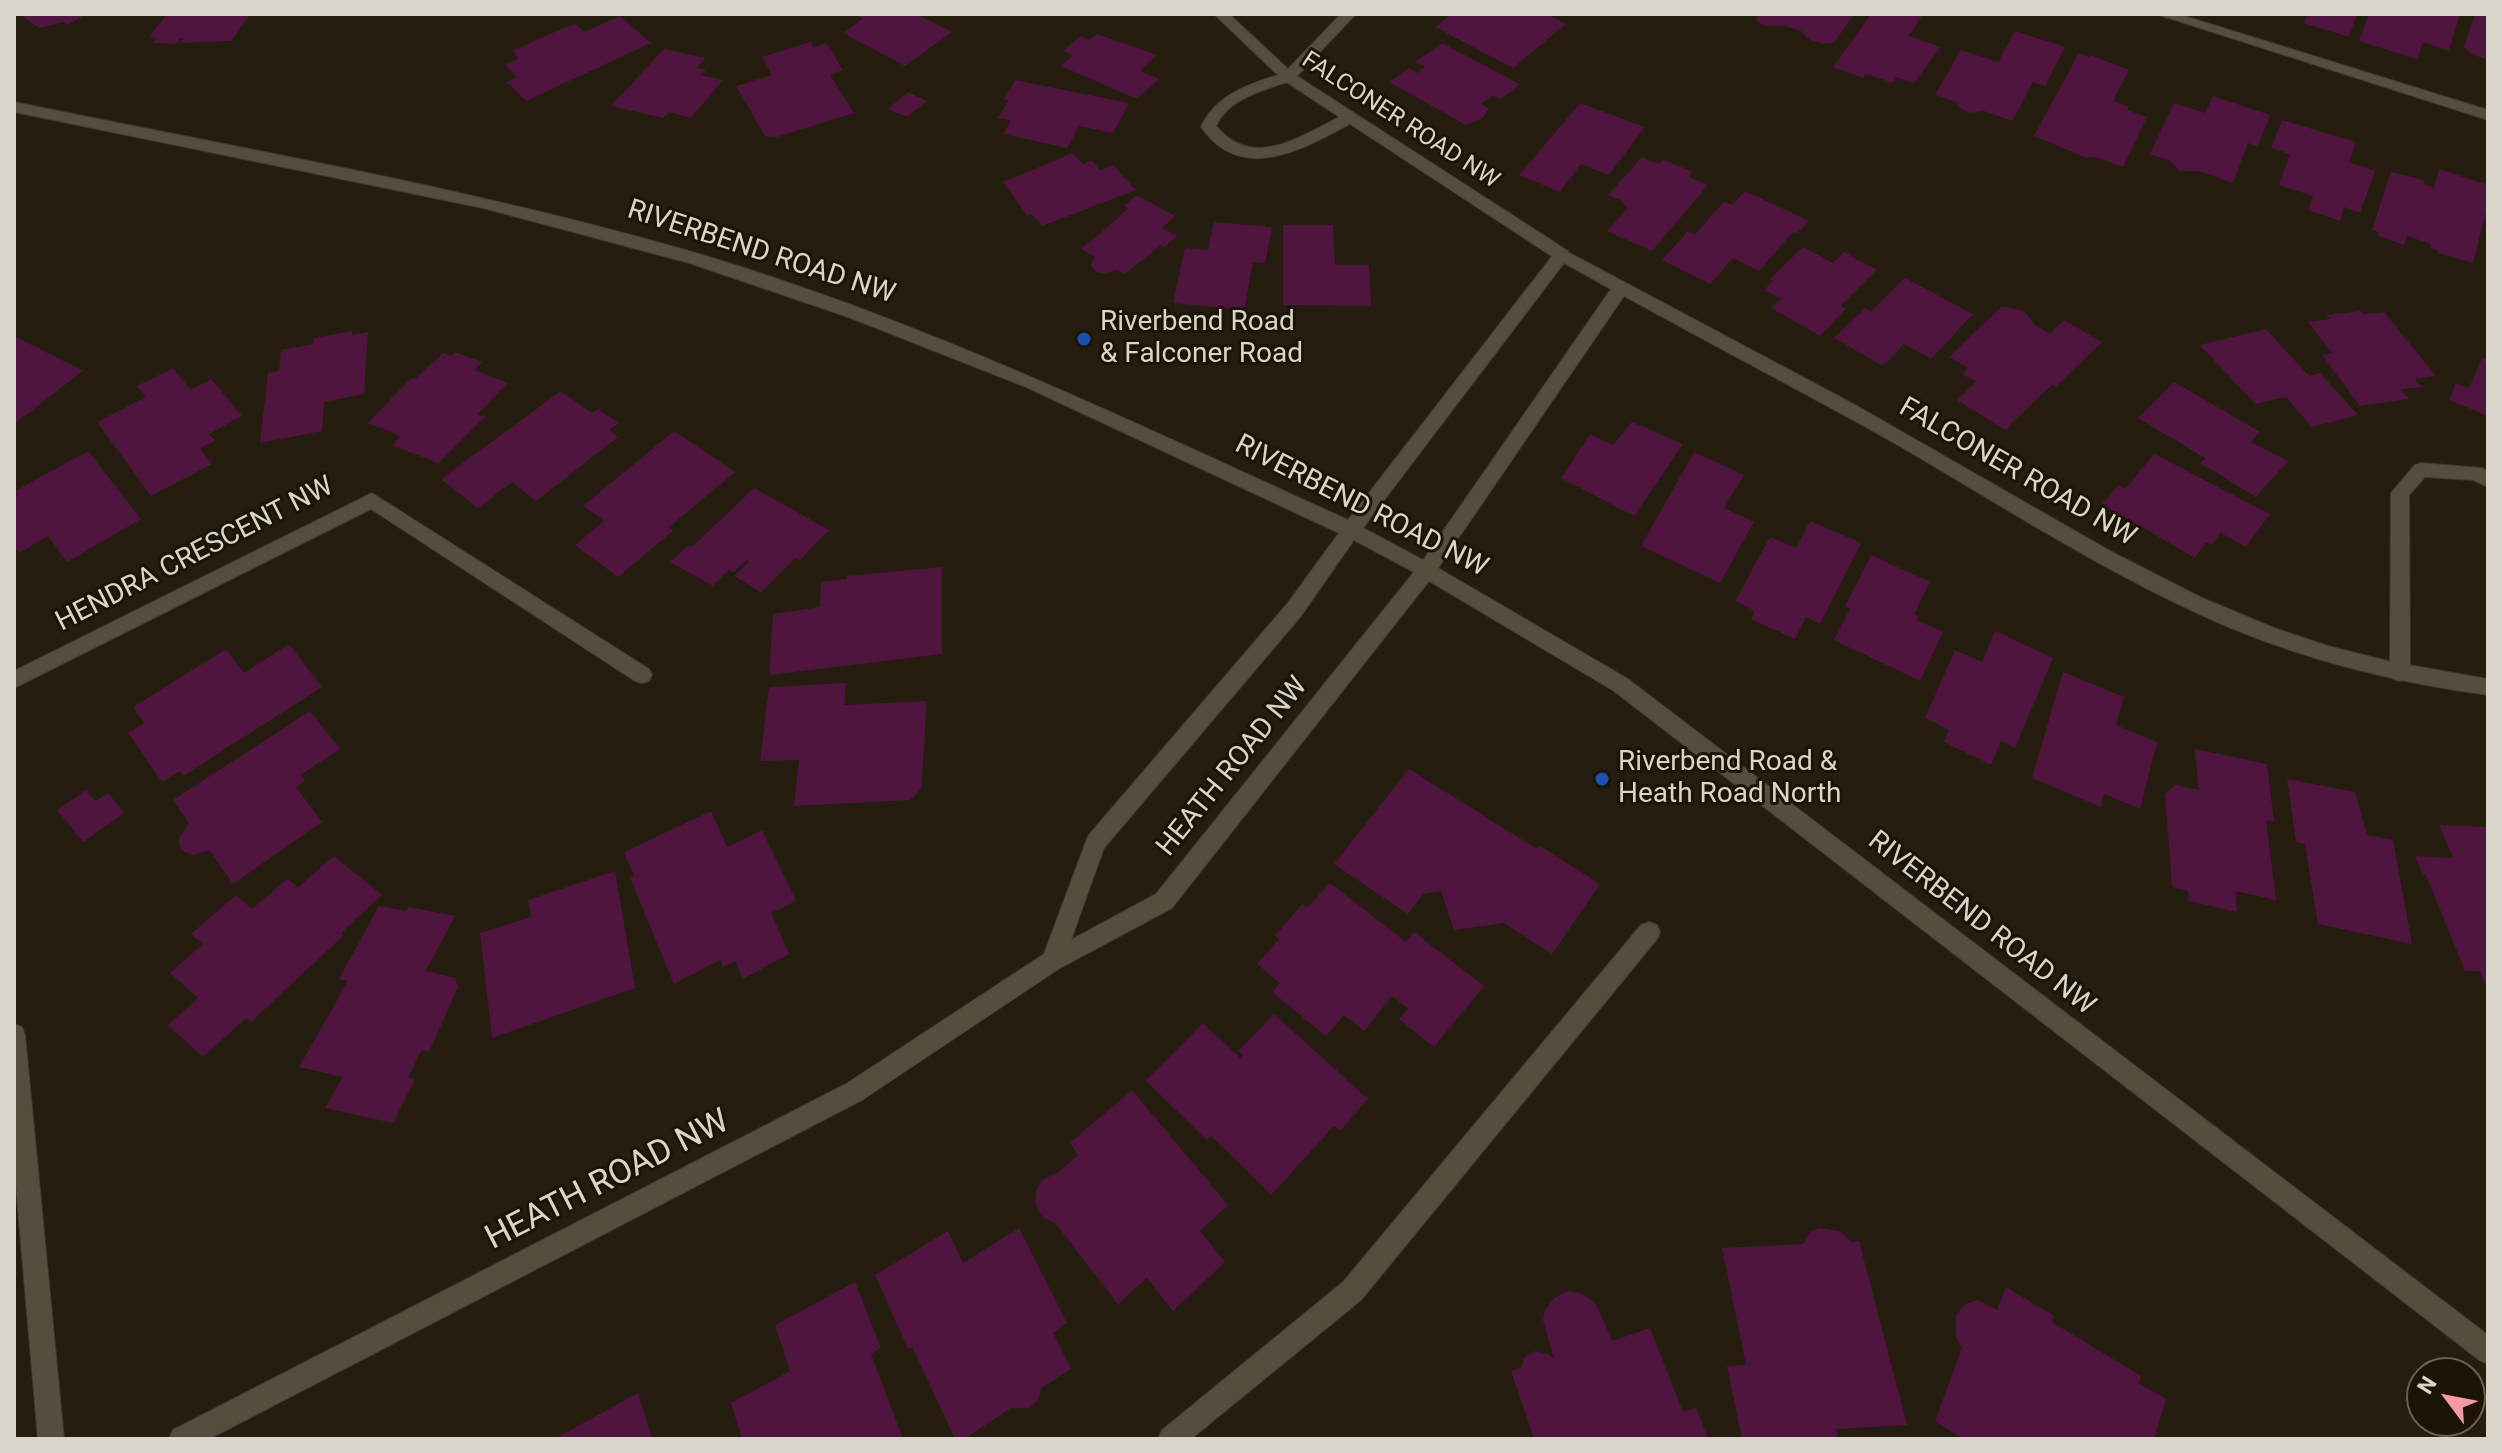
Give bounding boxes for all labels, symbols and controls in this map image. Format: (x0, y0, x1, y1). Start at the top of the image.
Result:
street label: FALCONER ROAD NW (1296, 46, 1504, 196)
street label: RIVERBEND ROAD NW (623, 194, 899, 312)
place label: Riverbend Road & Falconer Road (1100, 306, 1303, 372)
marker: Riverbend Road & Falconer Road (1075, 330, 1093, 348)
street label: FALCONER ROAD NW (1893, 391, 2141, 555)
street label: RIVERBEND ROAD NW (1229, 429, 1493, 585)
street label: HENDRA CRESCENT NW (51, 470, 339, 640)
street label: HEATH ROAD NW (1151, 671, 1315, 863)
place label: Riverbend Road & Heath Road North (1618, 746, 1841, 812)
marker: Riverbend Road & Heath Road North (1593, 770, 1611, 788)
street label: RIVERBEND ROAD NW (1861, 825, 2101, 1023)
street label: HEATH ROAD NW (479, 1102, 737, 1260)
north arrow (2406, 1357, 2486, 1437)
text: N (2412, 1372, 2442, 1398)

